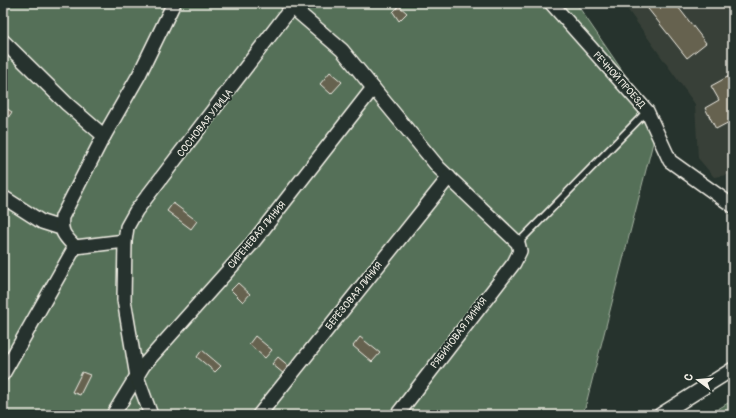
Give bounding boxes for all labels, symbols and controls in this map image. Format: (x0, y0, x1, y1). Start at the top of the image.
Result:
street label: РЕЧНОЙ ПРОЕЗД (591, 49, 649, 111)
street label: СОСНОВАЯ УЛИЦА (175, 86, 236, 159)
street label: СИРЕНЕВАЯ ЛИНИЯ (225, 199, 289, 271)
street label: БЕРЁЗОВАЯ ЛИНИЯ (323, 259, 385, 332)
street label: РЯБИНОВАЯ ЛИНИЯ (428, 295, 490, 371)
north arrow (678, 360, 718, 400)
text: С (682, 372, 696, 382)

